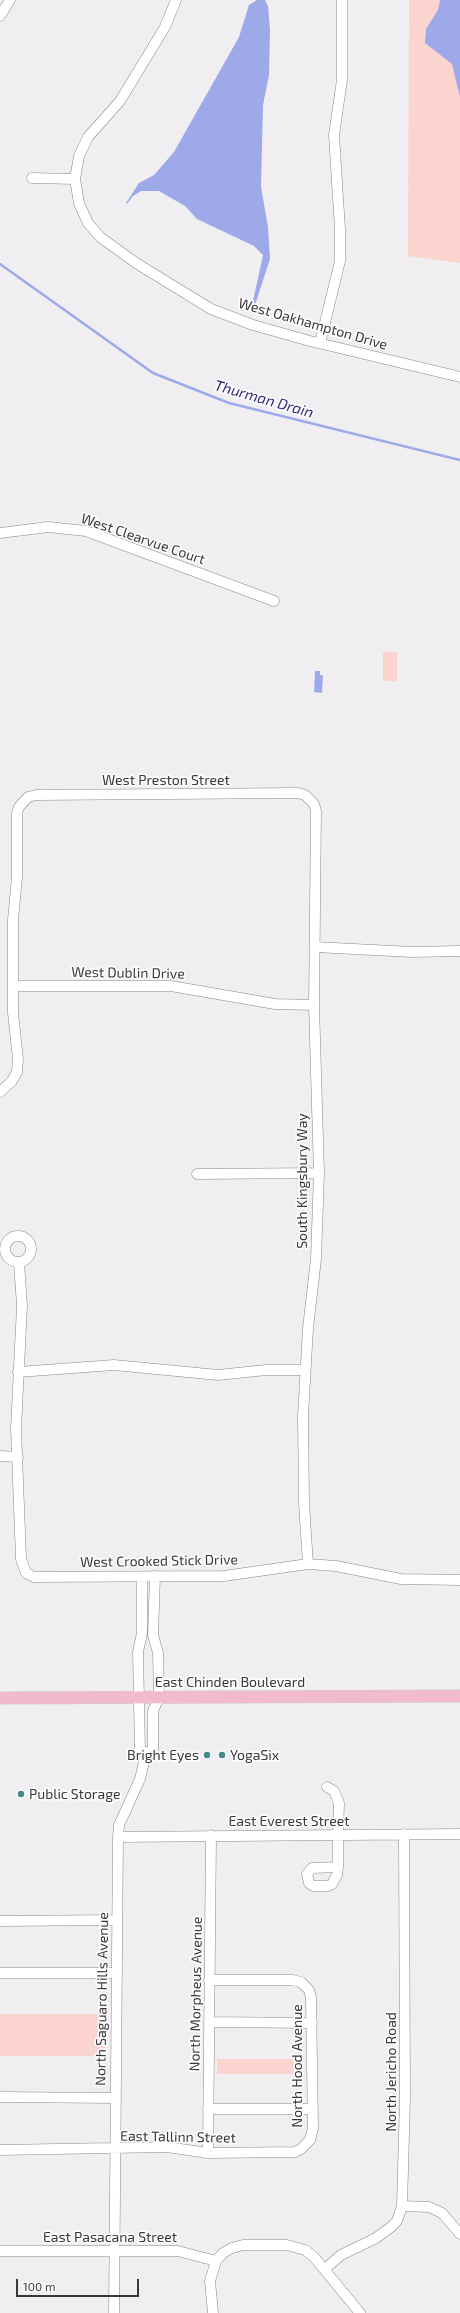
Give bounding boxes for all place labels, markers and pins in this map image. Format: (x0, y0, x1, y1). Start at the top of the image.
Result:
place label: Bright Eyes (127, 1747, 199, 1763)
place label: YogaSix (230, 1747, 279, 1763)
marker: Bright Eyes (202, 1750, 212, 1760)
marker: YogaSix (217, 1750, 227, 1760)
place label: Public Storage (29, 1786, 120, 1802)
marker: Public Storage (16, 1789, 26, 1799)

